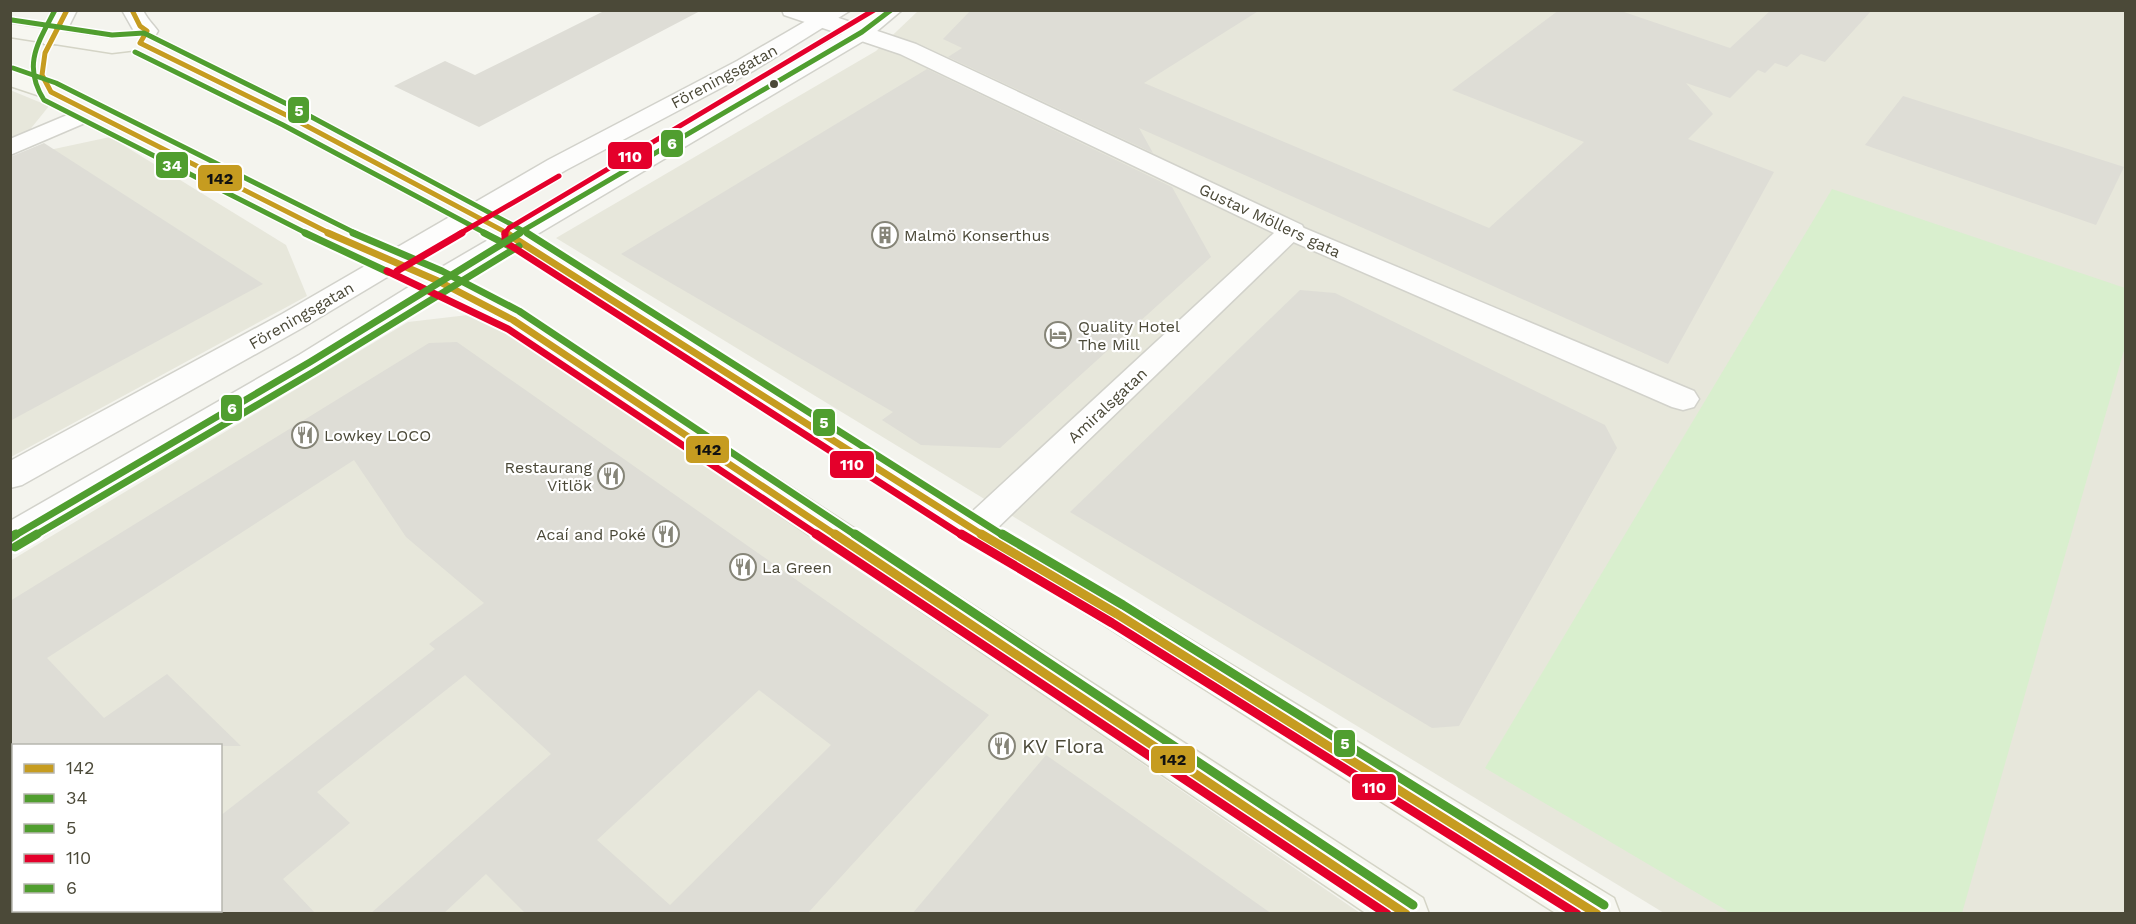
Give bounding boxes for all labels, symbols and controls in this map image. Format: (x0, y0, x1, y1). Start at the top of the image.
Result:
street label: Föreningsgatan (668, 40, 781, 113)
unlabelled marker (768, 78, 780, 90)
line badge: 5 (287, 96, 310, 124)
text: 5 (294, 101, 304, 120)
line badge: 6 (660, 129, 684, 158)
text: 6 (667, 134, 677, 153)
line badge: 110 (607, 141, 653, 170)
text: 110 (618, 147, 642, 166)
line badge: 34 (155, 151, 189, 179)
text: 34 (162, 156, 182, 175)
line badge: 142 (197, 164, 243, 192)
text: 142 (207, 169, 233, 188)
street label: Gustav Möllers gata (1196, 179, 1344, 262)
building icon: Malmö Konserthus (870, 220, 900, 250)
place label: Malmö Konserthus (904, 226, 1050, 245)
street label: Föreningsgatan (245, 278, 357, 353)
place label: Quality Hotel The Mill (1078, 317, 1180, 354)
hotel icon: Quality Hotel The Mill (1043, 320, 1073, 350)
street label: Amiralsgatan (1064, 364, 1151, 447)
line badge: 6 (220, 394, 243, 422)
text: 6 (227, 399, 237, 418)
line badge: 5 (812, 408, 836, 437)
text: 5 (819, 413, 829, 432)
restaurant icon: Lowkey LOCO (290, 420, 320, 450)
place label: Lowkey LOCO (324, 426, 431, 445)
line badge: 142 (685, 435, 730, 464)
text: 142 (695, 440, 721, 459)
line badge: 110 (829, 450, 875, 479)
text: 110 (840, 455, 864, 474)
place label: Restaurang Vitlök (505, 458, 592, 495)
restaurant icon: Restaurang Vitlök (596, 461, 626, 491)
restaurant icon: Acaí and Poké (651, 519, 681, 549)
place label: Acaí and Poké (536, 525, 646, 544)
restaurant icon: La Green (728, 552, 758, 582)
place label: La Green (762, 558, 832, 577)
line badge: 5 (1333, 729, 1356, 758)
restaurant icon: KV Flora (987, 731, 1017, 761)
place label: KV Flora (1022, 734, 1104, 758)
text: 5 (1340, 734, 1350, 753)
legend (12, 744, 222, 912)
line badge: 142 (1150, 745, 1196, 774)
text: 142 (1160, 750, 1186, 769)
text: 142 (66, 757, 95, 778)
line badge: 110 (1351, 773, 1397, 801)
text: 110 (1362, 778, 1386, 797)
text: 34 (66, 787, 88, 808)
text: 5 (66, 817, 76, 838)
text: 110 (66, 847, 91, 868)
text: 6 (66, 877, 77, 898)

